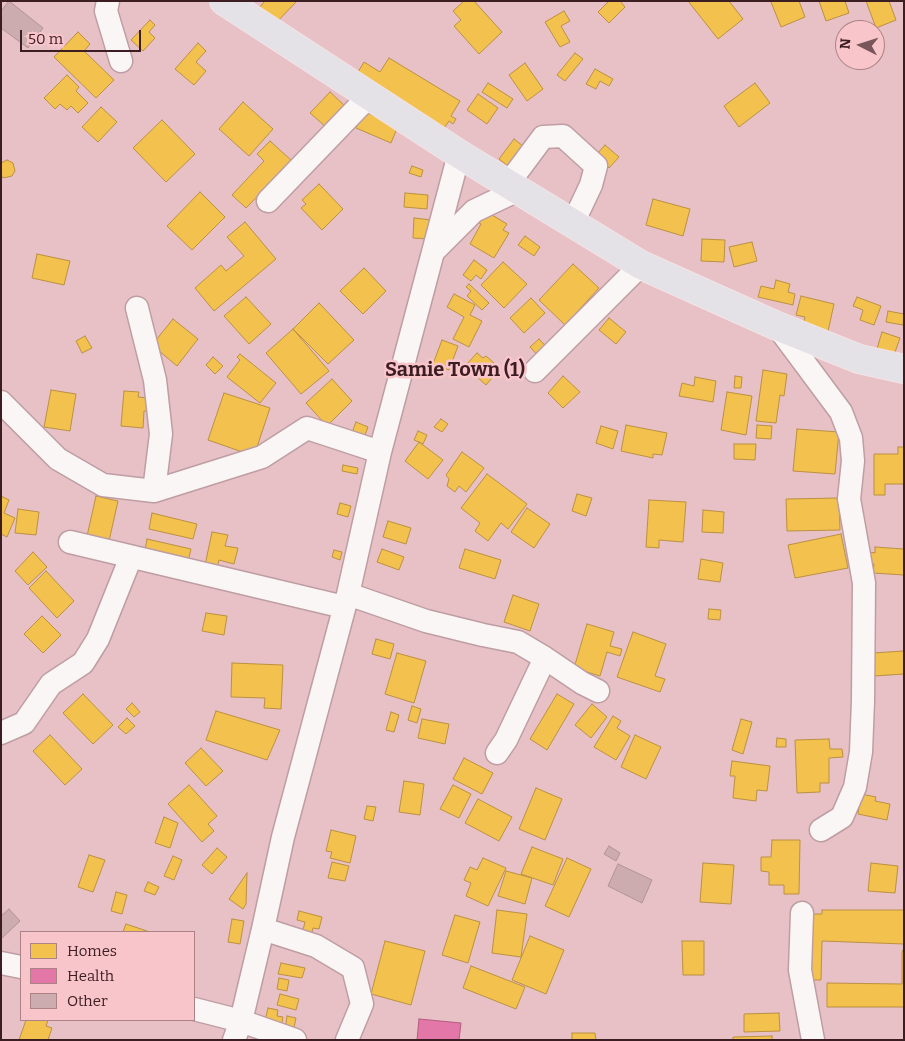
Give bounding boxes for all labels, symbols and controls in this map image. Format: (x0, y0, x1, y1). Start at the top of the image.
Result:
scale bar (22, 20, 144, 52)
north arrow (835, 20, 885, 70)
text: 50 m (28, 30, 63, 48)
text: N (837, 38, 854, 50)
district label: Samie Town (1) (385, 358, 525, 382)
legend (20, 931, 195, 1021)
text: Homes (67, 942, 117, 960)
text: Health (67, 967, 114, 985)
text: Other (67, 992, 108, 1010)

